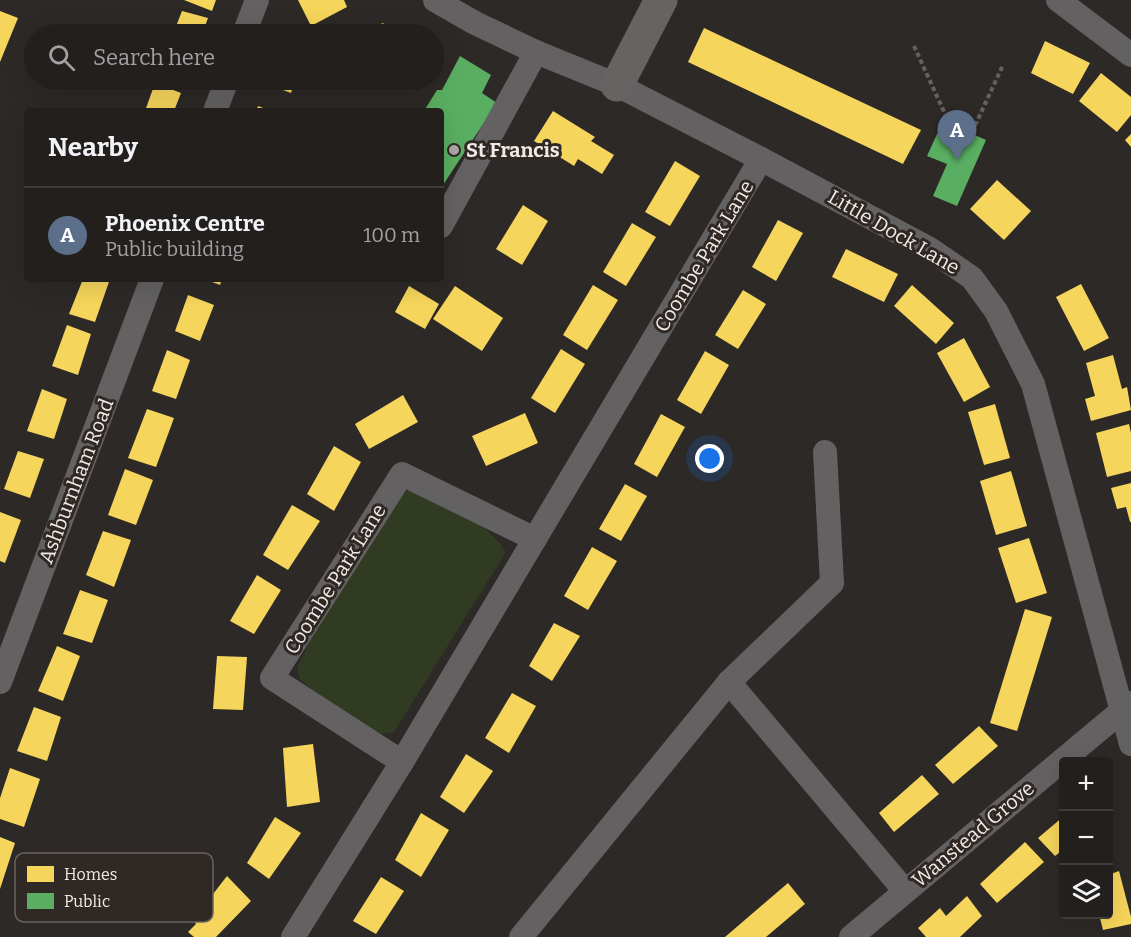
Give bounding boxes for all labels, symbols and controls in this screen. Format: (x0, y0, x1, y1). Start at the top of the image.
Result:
search box (24, 24, 444, 90)
icon: search (45, 41, 78, 74)
text: Search here (93, 44, 215, 71)
pin: A (938, 110, 976, 160)
text: Nearby (48, 132, 138, 163)
place label: St Francis (466, 138, 560, 162)
marker: St Francis (447, 143, 461, 157)
street label: Coombe Park Lane (649, 176, 759, 336)
street label: Little Dock Lane (824, 185, 964, 279)
text: Phoenix Centre (105, 210, 265, 237)
text: A (60, 223, 75, 247)
text: 100 m (363, 223, 420, 247)
text: Public building (105, 237, 244, 261)
street label: Ashburnham Road (34, 395, 119, 567)
your location (695, 444, 724, 473)
street label: Coombe Park Lane (279, 500, 391, 658)
map controls (1059, 757, 1113, 919)
button: + (1059, 757, 1113, 811)
street label: Wanstead Grove (907, 776, 1039, 892)
button: − (1059, 811, 1113, 865)
legend (15, 853, 213, 922)
text: Homes (64, 865, 117, 884)
button: layers (1059, 865, 1113, 919)
text: Public (64, 892, 110, 911)

